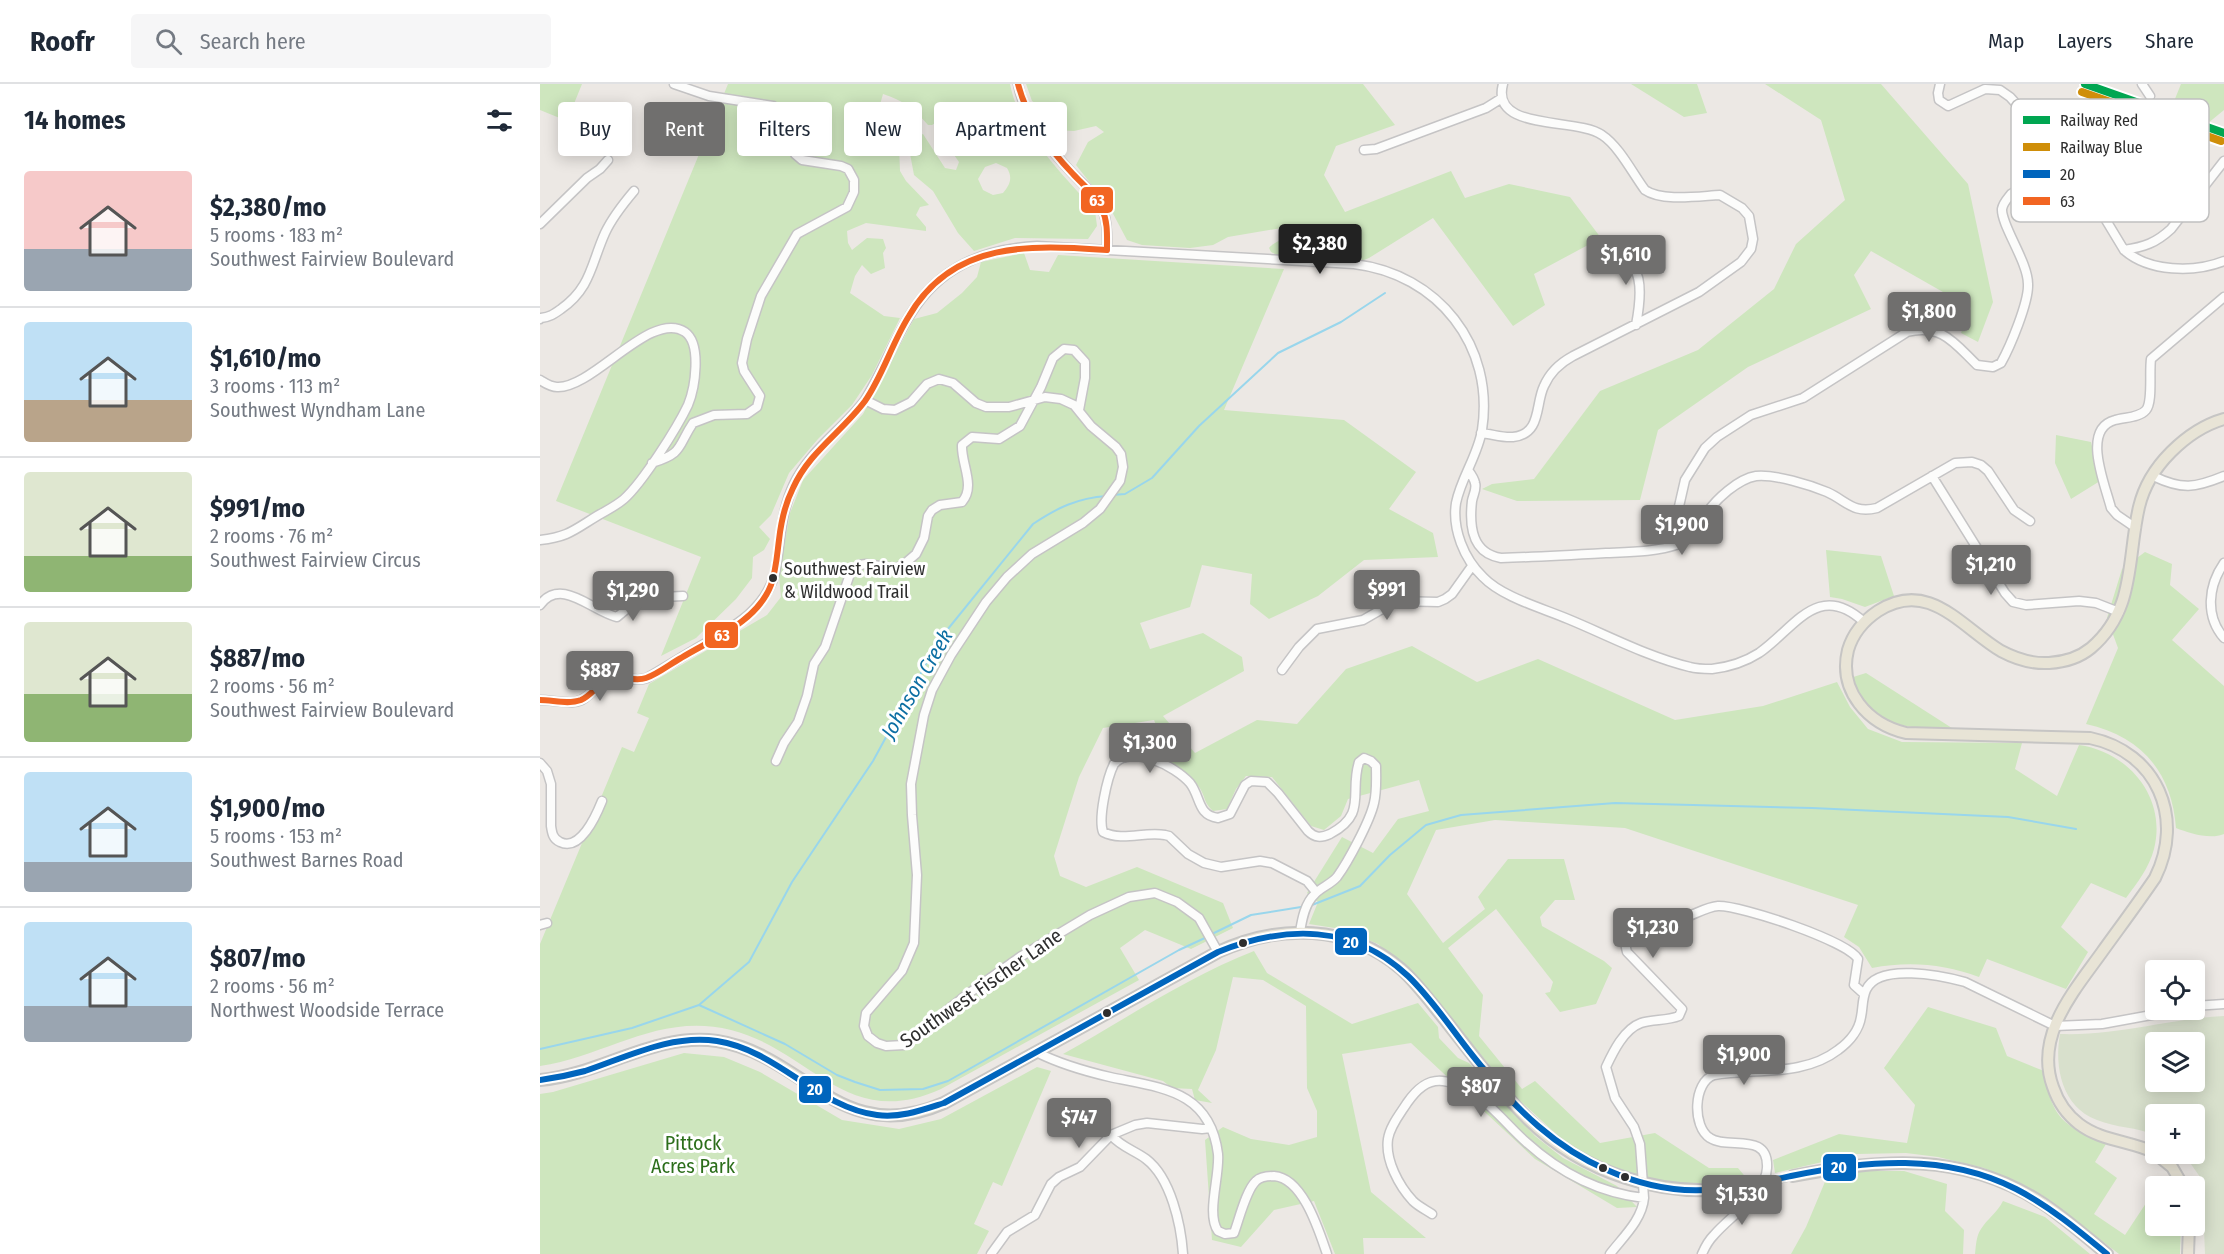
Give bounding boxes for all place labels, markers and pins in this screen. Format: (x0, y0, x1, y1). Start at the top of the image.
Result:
pin: $2,380 (1271, 224, 1369, 275)
pin: $1,610 (1577, 235, 1675, 286)
pin: $1,800 (1880, 292, 1978, 343)
pin: $1,900 (1633, 505, 1731, 556)
pin: $1,210 (1942, 545, 2040, 596)
place label: Southwest Fairview & Wildwood Trail (784, 558, 926, 603)
pin: $991 (1351, 570, 1423, 621)
pin: $1,290 (584, 571, 682, 622)
marker: Southwest Fairview & Wildwood Trail (767, 572, 779, 584)
pin: $887 (564, 651, 636, 702)
pin: $1,300 (1101, 723, 1199, 774)
pin: $1,230 (1604, 908, 1702, 959)
unlabelled marker (1237, 937, 1249, 949)
unlabelled marker (1101, 1007, 1113, 1019)
pin: $1,900 (1695, 1035, 1793, 1086)
pin: $807 (1445, 1067, 1517, 1118)
pin: $747 (1043, 1098, 1115, 1149)
unlabelled marker (1597, 1162, 1609, 1174)
unlabelled marker (1619, 1171, 1631, 1183)
pin: $1,530 (1693, 1175, 1791, 1226)

